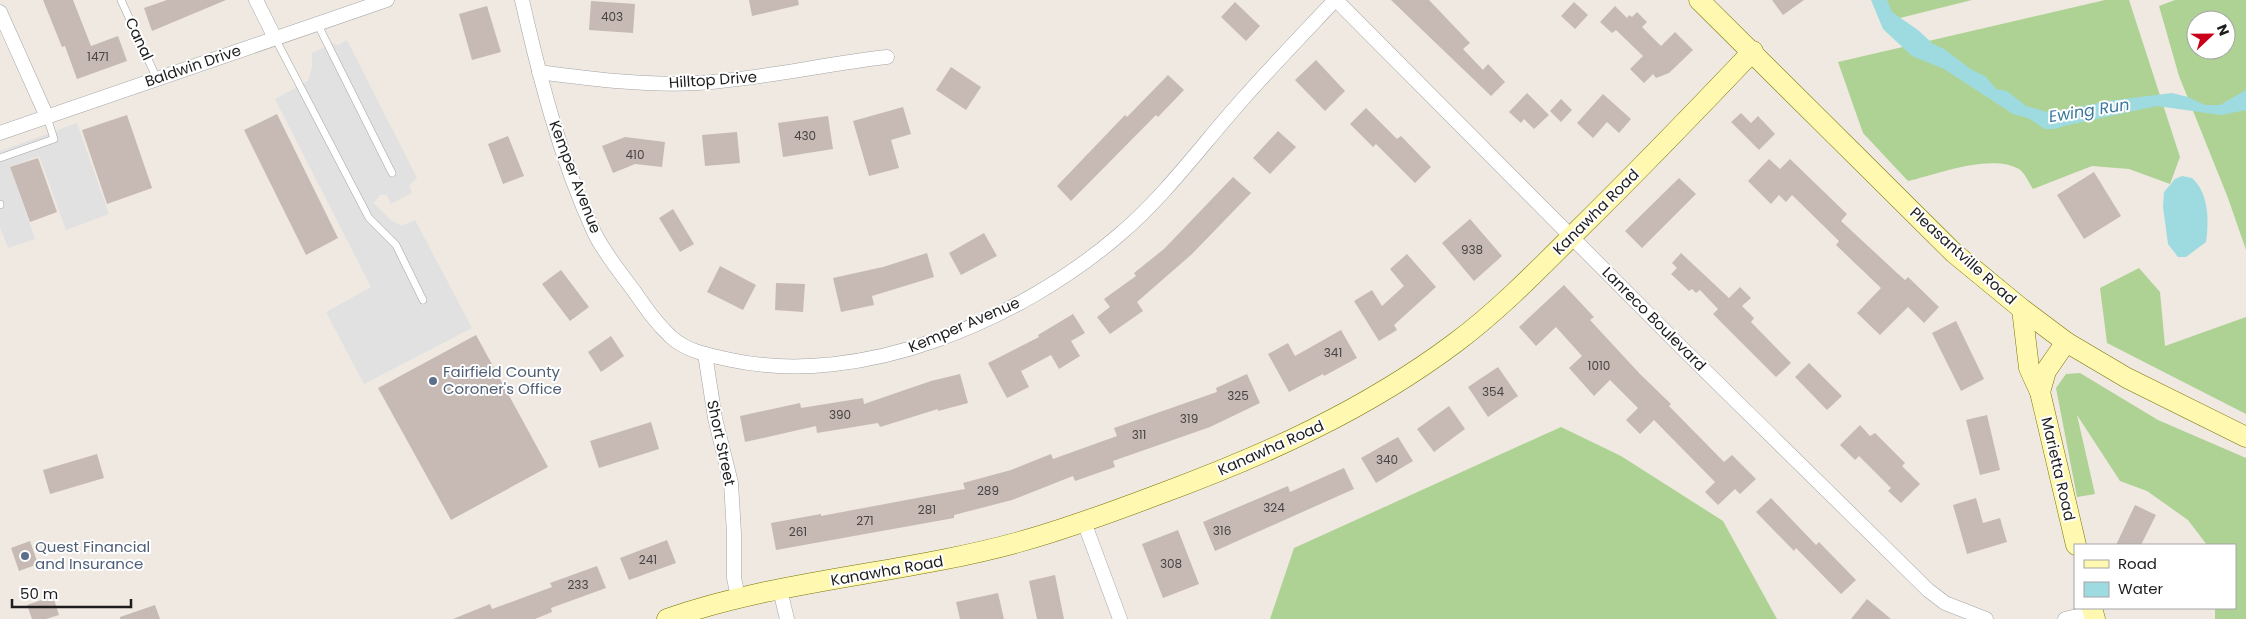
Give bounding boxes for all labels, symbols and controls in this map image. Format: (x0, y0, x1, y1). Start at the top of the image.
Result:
house number: 403 (601, 8, 623, 25)
north arrow (2186, 10, 2236, 60)
street label: Canal (120, 14, 159, 64)
text: N (2212, 22, 2234, 39)
street label: Baldwin Drive (142, 39, 244, 92)
house number: 1471 (87, 48, 109, 65)
street label: Hilltop Drive (668, 66, 758, 93)
water label: Ewing Run (2047, 93, 2131, 128)
street label: Kemper Avenue (544, 117, 607, 236)
house number: 430 (794, 127, 816, 144)
house number: 410 (626, 146, 644, 163)
street label: Kanawha Road (1548, 164, 1643, 259)
street label: Pleasantville Road (1906, 202, 2021, 309)
house number: 938 (1461, 241, 1483, 258)
street label: Lanreco Boulevard (1598, 262, 1711, 375)
street label: Kemper Avenue (905, 292, 1023, 357)
house number: 341 (1324, 344, 1342, 361)
house number: 1010 (1588, 357, 1610, 374)
place label: Fairfield County Coroner's Office (443, 361, 562, 399)
marker: Fairfield County Coroner's Office (427, 375, 439, 387)
house number: 354 (1482, 383, 1505, 400)
house number: 325 (1227, 387, 1249, 404)
street label: Short Street (702, 398, 741, 488)
house number: 390 (829, 406, 851, 423)
house number: 319 (1180, 410, 1198, 427)
street label: Kanawha Road (1214, 415, 1327, 480)
street label: Marietta Road (2036, 415, 2081, 523)
house number: 311 (1132, 426, 1146, 443)
house number: 340 (1376, 451, 1398, 468)
house number: 289 (977, 482, 999, 499)
house number: 324 (1263, 499, 1285, 516)
house number: 281 (918, 501, 936, 518)
house number: 271 (856, 512, 874, 529)
house number: 316 (1213, 522, 1231, 539)
house number: 261 (789, 523, 807, 540)
place label: Quest Financial and Insurance (35, 536, 150, 574)
legend (2074, 544, 2236, 609)
marker: Quest Financial and Insurance (19, 550, 31, 562)
street label: Kanawha Road (829, 550, 945, 591)
house number: 241 (639, 551, 657, 568)
text: Road (2118, 553, 2157, 574)
house number: 308 (1160, 555, 1182, 572)
scale bar (12, 576, 131, 608)
house number: 233 (567, 576, 589, 593)
text: Water (2118, 578, 2164, 599)
text: 50 m (20, 583, 58, 604)

